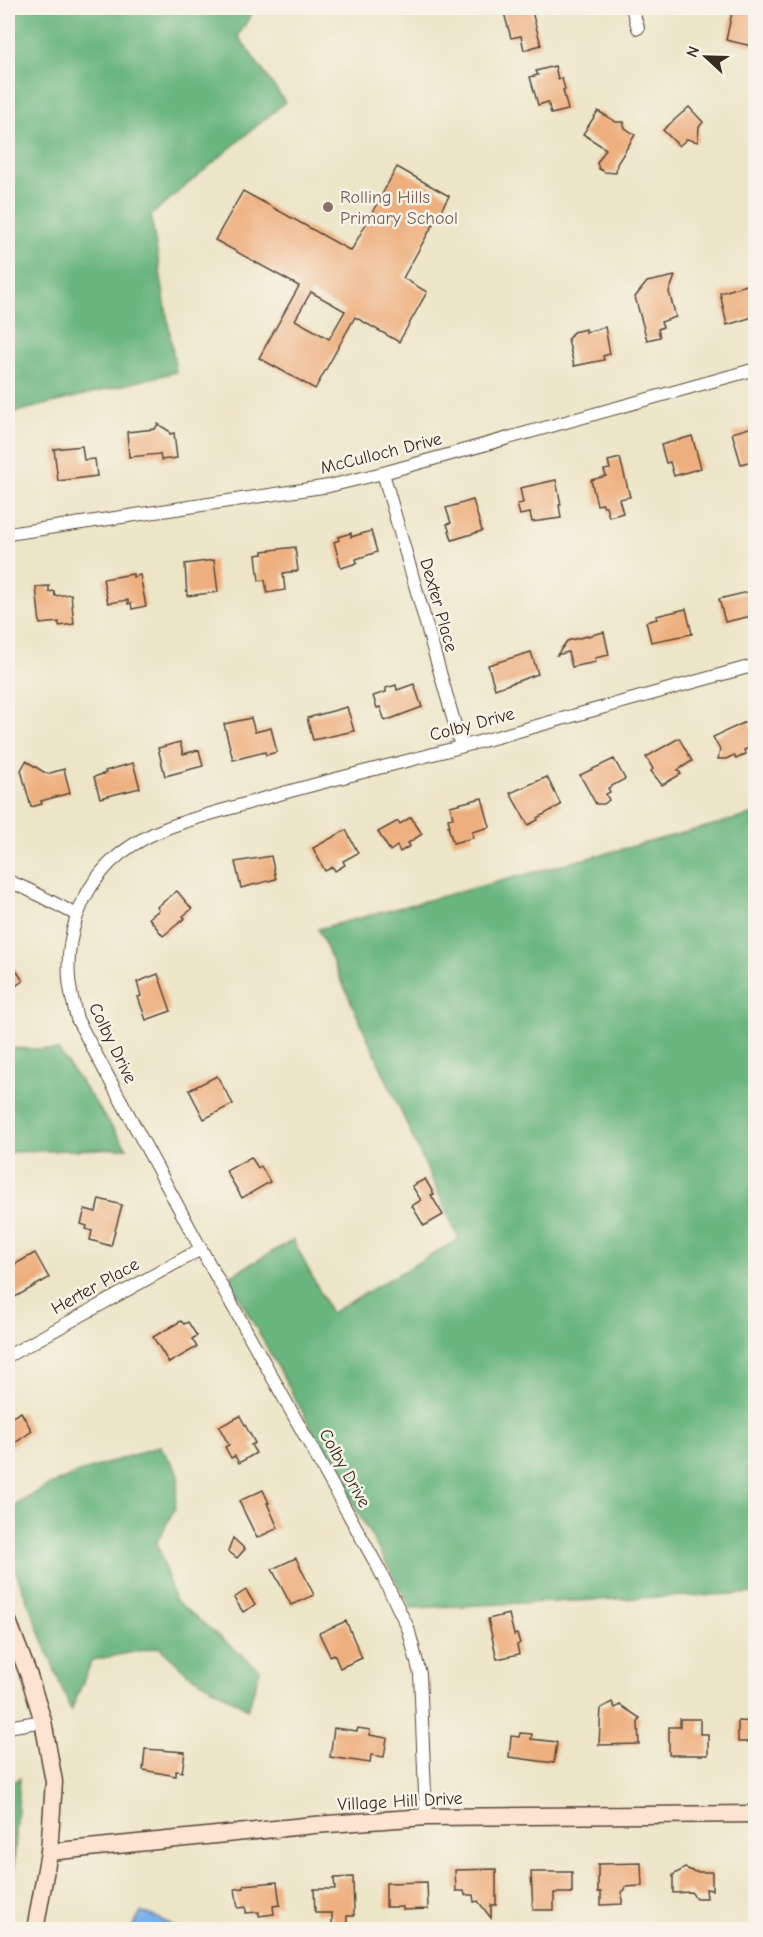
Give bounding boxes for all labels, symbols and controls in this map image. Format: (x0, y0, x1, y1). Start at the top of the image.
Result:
north arrow (676, 27, 736, 87)
text: N (683, 44, 703, 60)
place label: Rolling Hills Primary School (340, 187, 458, 229)
marker: Rolling Hills Primary School (321, 200, 335, 214)
street label: McCulloch Drive (318, 428, 444, 479)
street label: Dexter Place (415, 556, 462, 654)
street label: Colby Drive (427, 703, 517, 746)
street label: Colby Drive (84, 1000, 141, 1087)
street label: Herter Place (48, 1254, 143, 1319)
street label: Colby Drive (314, 1425, 375, 1511)
street label: Village Hill Drive (337, 1788, 463, 1815)

